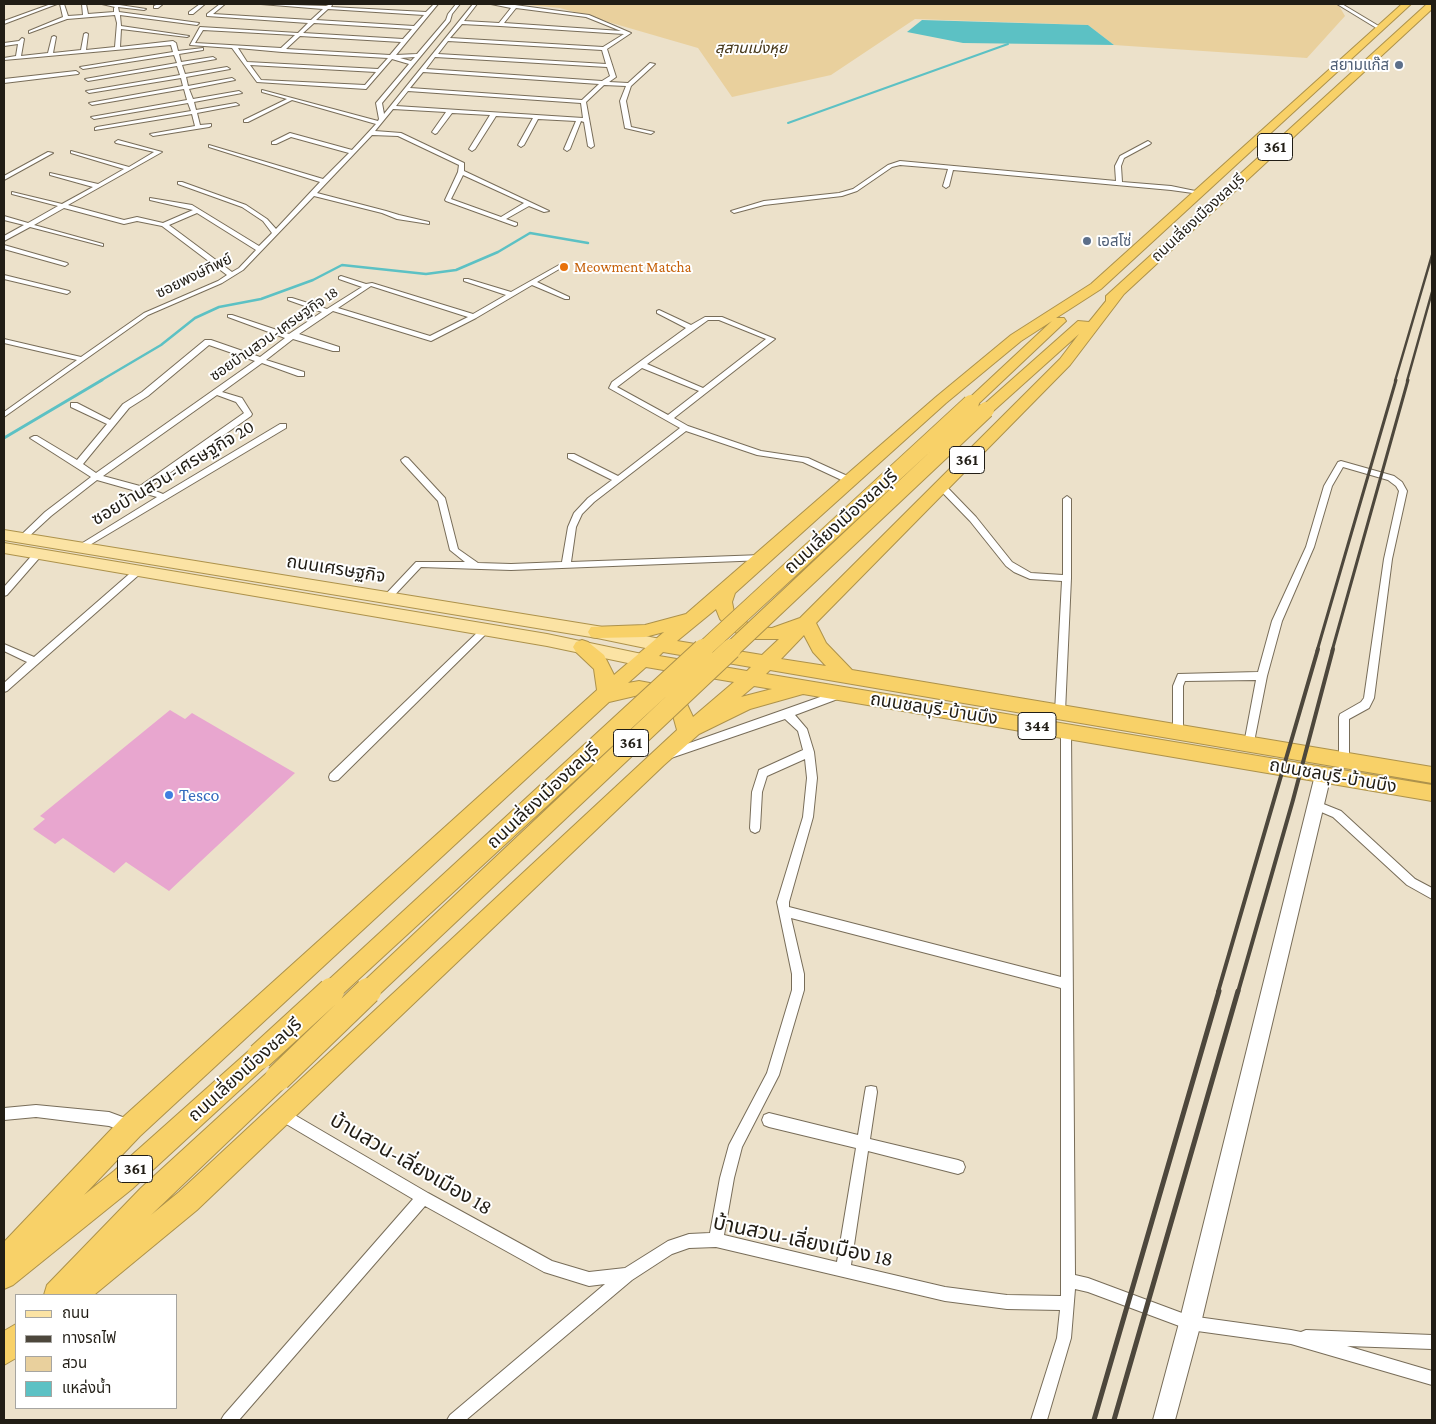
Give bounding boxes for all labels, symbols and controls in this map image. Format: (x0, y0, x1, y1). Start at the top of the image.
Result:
park label: สุสานเม่งหุย (715, 39, 787, 57)
place label: สยามแก๊ส (1330, 56, 1389, 74)
marker: สยามแก๊ส (1393, 59, 1405, 71)
road number: 361 (1258, 134, 1292, 160)
street label: ถนนเลี่ยงเมืองชลบุรี (1148, 170, 1248, 266)
place label: เอสโซ่ (1097, 232, 1131, 250)
marker: เอสโซ่ (1081, 235, 1093, 247)
street label: ซอยพงษ์ทิพย์ (153, 250, 235, 302)
place label: Meowment Matcha (574, 258, 691, 276)
marker: Meowment Matcha (558, 261, 570, 273)
street label: ซอยบ้านสวน-เศรษฐกิจ 18 (206, 283, 342, 385)
street label: ซอยบ้านสวน-เศรษฐกิจ 20 (88, 416, 258, 530)
road number: 361 (950, 446, 984, 474)
street label: ถนนเลี่ยงเมืองชลบุรี (780, 466, 902, 578)
street label: ถนนเศรษฐกิจ (285, 551, 387, 587)
street label: ถนนชลบุรี-บ้านบึง (869, 688, 999, 730)
road number: 344 (1018, 712, 1056, 739)
road number: 361 (614, 730, 648, 756)
street label: ถนนเลี่ยงเมืองชลบุรี (483, 739, 603, 853)
street label: ถนนชลบุรี-บ้านบึง (1268, 754, 1398, 798)
place label: Tesco (179, 784, 219, 806)
marker: Tesco (163, 789, 175, 801)
street label: ถนนเลี่ยงเมืองชลบุรี (184, 1014, 306, 1126)
street label: บ้านสวน-เลี่ยงเมือง 18 (325, 1107, 497, 1221)
road number: 361 (118, 1156, 152, 1182)
street label: บ้านสวน-เลี่ยงเมือง 18 (711, 1210, 895, 1272)
legend (15, 1294, 178, 1409)
text: ถนน (62, 1305, 89, 1321)
text: ทางรถไฟ (62, 1330, 116, 1346)
text: สวน (62, 1355, 87, 1371)
text: แหล่งน้ำ (62, 1380, 111, 1396)

